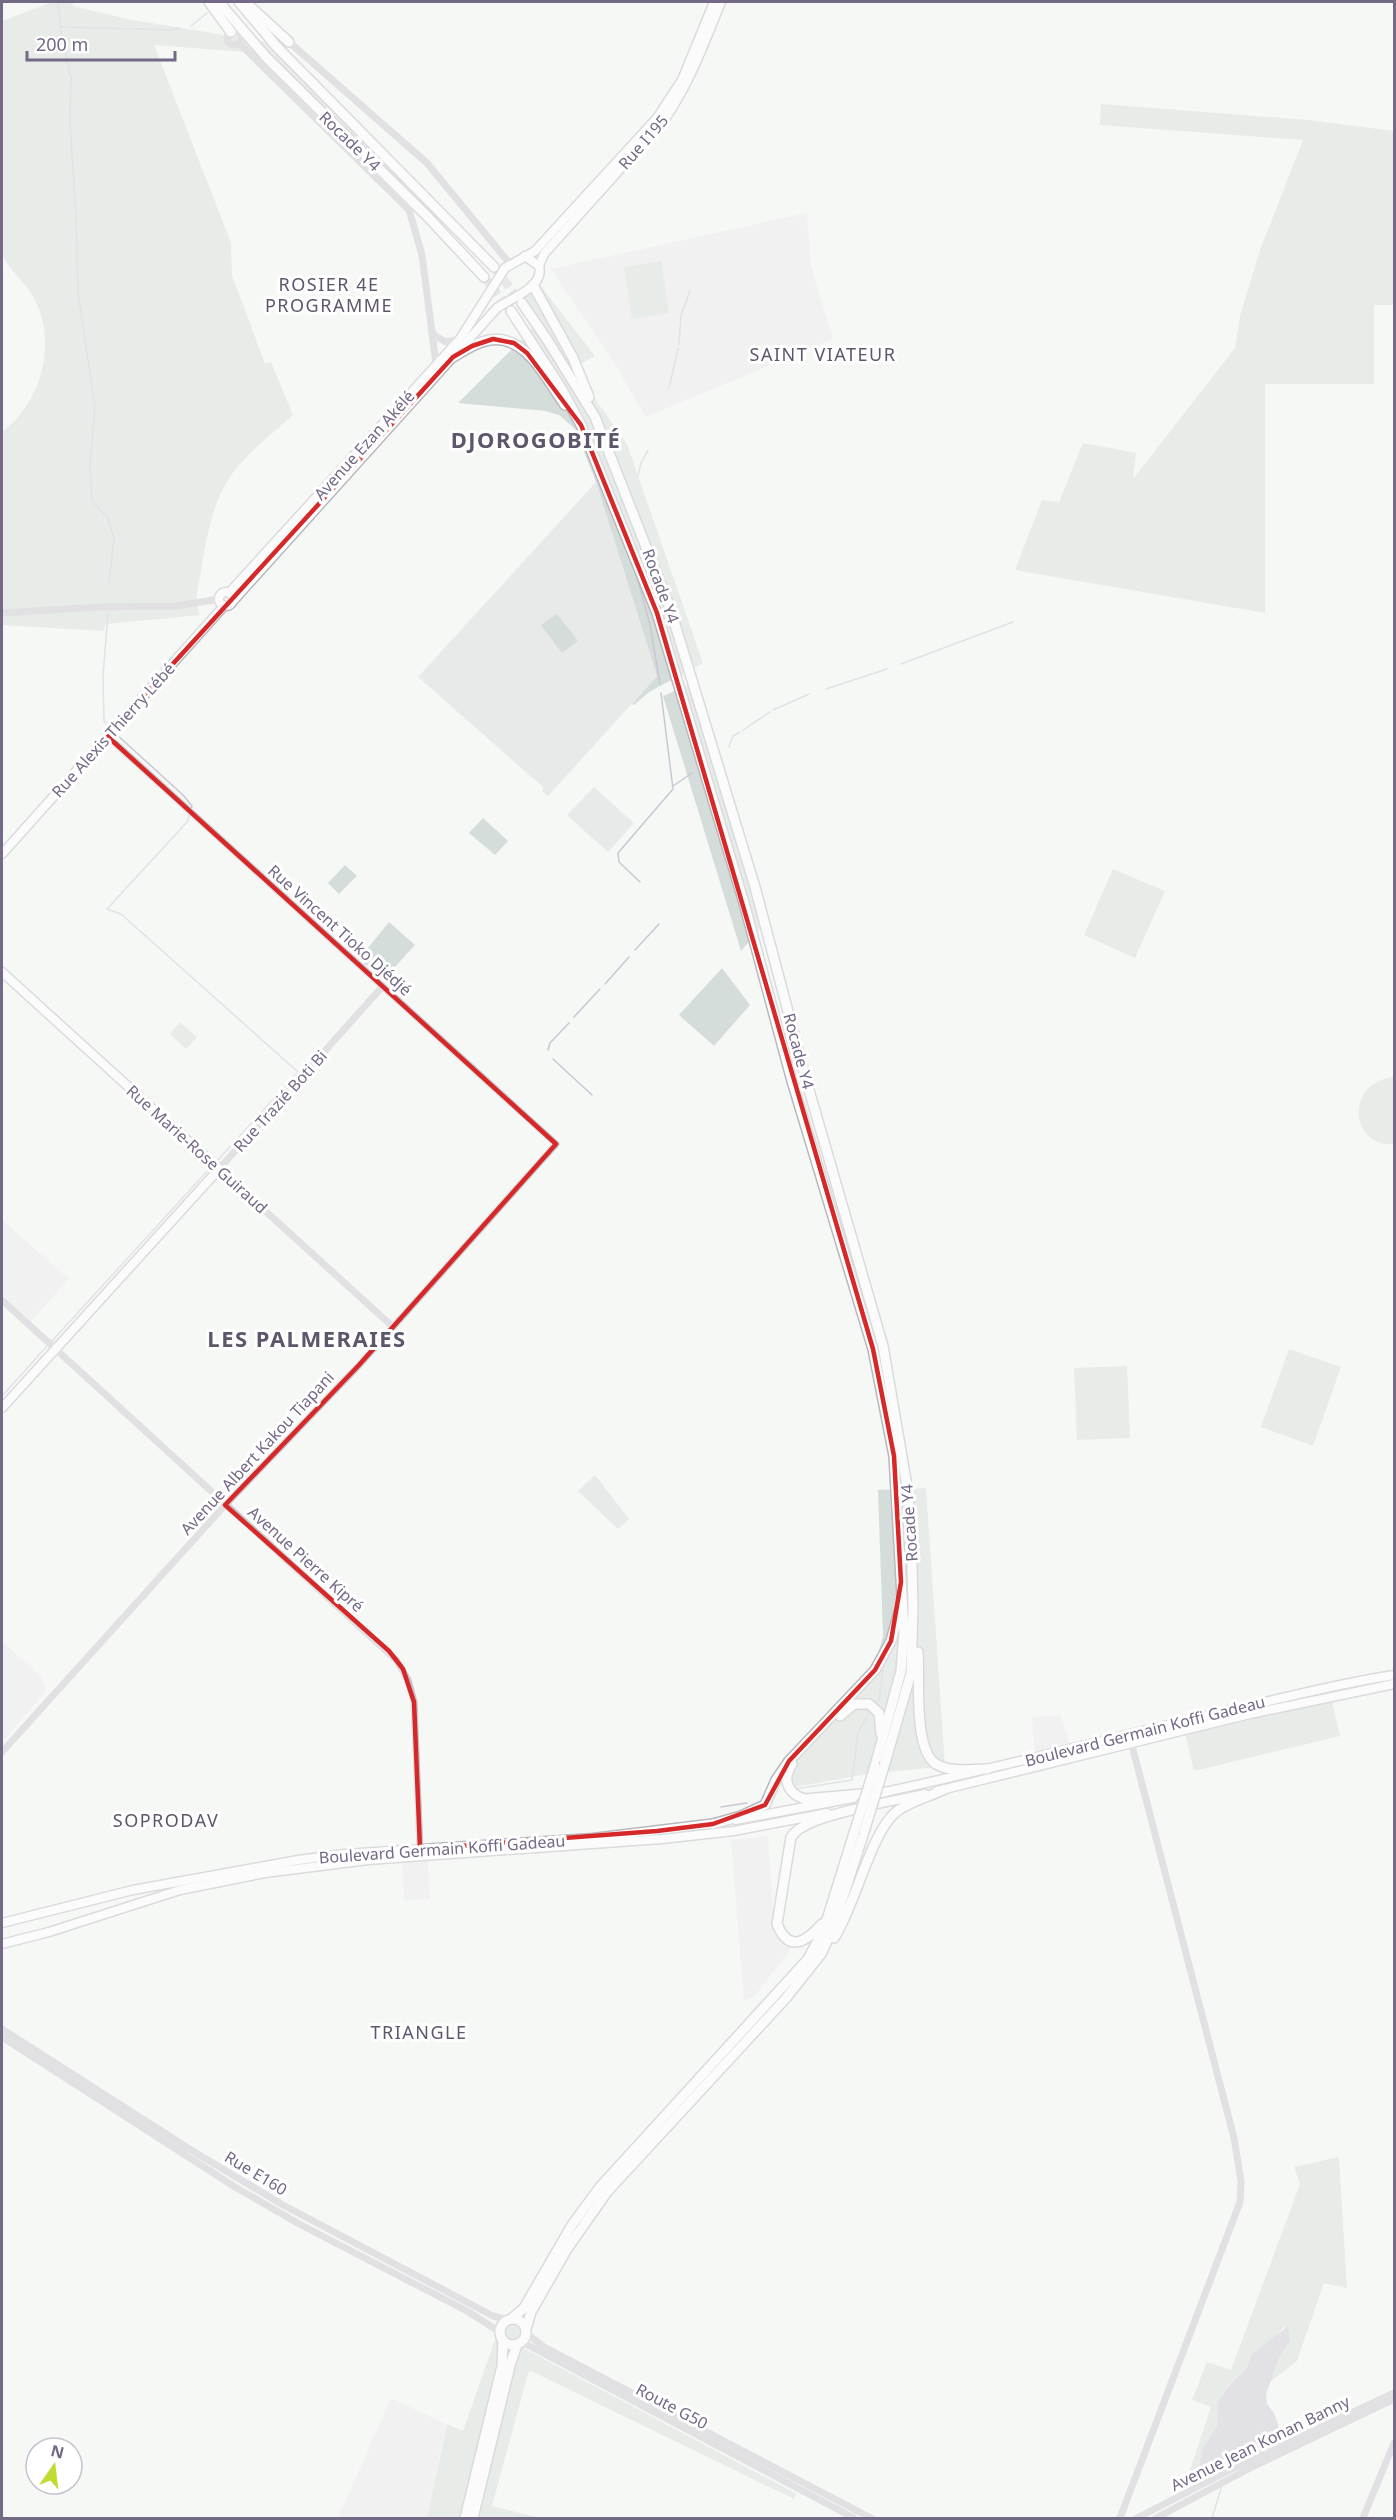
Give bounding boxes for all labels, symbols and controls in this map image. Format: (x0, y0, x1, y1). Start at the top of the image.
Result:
scale bar (27, 24, 176, 62)
text: 200 m (36, 32, 88, 56)
street label: Rocade Y4 (314, 106, 386, 176)
street label: Rue I195 (613, 110, 673, 174)
district label: ROSIER 4E PROGRAMME (265, 272, 393, 317)
district label: SAINT VIATEUR (750, 342, 896, 366)
street label: Avenue Ezan Akélé (309, 385, 419, 505)
district label: DJOROGOBITÉ (451, 424, 621, 454)
street label: Rocade Y4 (637, 546, 685, 626)
street label: Rue Alexis Thierry Lébé (47, 658, 179, 802)
street label: Rue Vincent Tioko Djédjé (263, 860, 417, 1000)
street label: Rocade Y4 (778, 1011, 820, 1091)
street label: Rue Trazié Boti Bi (228, 1045, 332, 1157)
street label: Rue Marie-Rose Guiraud (122, 1080, 272, 1218)
district label: LES PALMERAIES (207, 1323, 407, 1353)
street label: Avenue Albert Kakou Tiapani (175, 1366, 339, 1540)
street label: Rocade Y4 (895, 1484, 923, 1562)
street label: Avenue Pierre Kipré (243, 1501, 369, 1617)
street label: Boulevard Germain Koffi Gadeau (1023, 1690, 1267, 1772)
district label: SOPRODAV (113, 1808, 219, 1832)
street label: Boulevard Germain Koffi Gadeau (318, 1829, 566, 1869)
district label: TRIANGLE (370, 2020, 468, 2044)
street label: Rue E160 (221, 2146, 291, 2200)
street label: Route G50 (632, 2378, 712, 2434)
street label: Avenue Jean Konan Banny (1167, 2390, 1354, 2496)
north arrow (24, 2436, 84, 2496)
text: N (49, 2439, 67, 2464)

